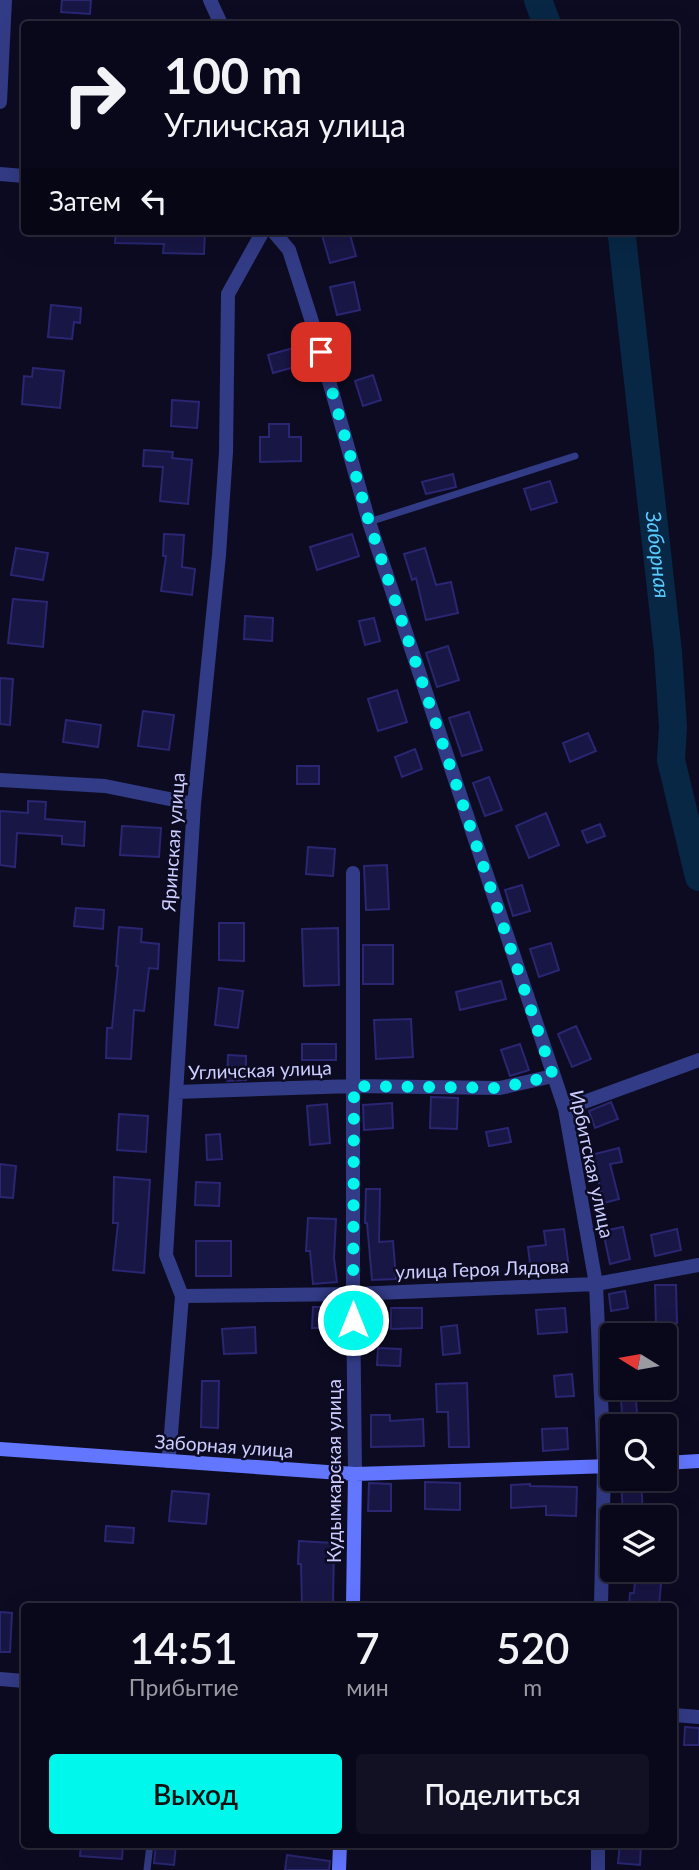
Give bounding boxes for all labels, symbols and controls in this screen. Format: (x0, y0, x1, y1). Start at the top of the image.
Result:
text: 100 m (164, 46, 302, 104)
icon: right (49, 49, 140, 140)
text: Угличская улица (164, 105, 406, 144)
icon: left (135, 182, 173, 220)
text: Затем (49, 185, 121, 217)
pin (291, 322, 351, 382)
icon: arrive (302, 333, 340, 371)
water label: Заборная (641, 509, 676, 599)
street label: Яринская улица (156, 772, 189, 913)
street label: Угличская улица (188, 1056, 332, 1083)
street label: Ирбитская улица (566, 1088, 619, 1240)
street label: улица Героя Лядова (395, 1254, 569, 1283)
position arrow (316, 1283, 390, 1357)
north arrow (600, 1323, 677, 1400)
map controls (600, 1323, 677, 1582)
street label: Кудымкарская улица (322, 1379, 345, 1563)
button: search (600, 1414, 677, 1491)
street label: Заборная улица (154, 1429, 294, 1462)
button: layers (600, 1505, 677, 1582)
text: 14:51 (130, 1623, 238, 1673)
text: 7 (355, 1623, 380, 1673)
text: 520 (496, 1623, 569, 1673)
text: Прибытие (129, 1673, 239, 1701)
text: мин (346, 1673, 389, 1701)
text: m (523, 1673, 542, 1701)
button: Выход (49, 1754, 342, 1834)
button: Поделиться (356, 1754, 649, 1834)

